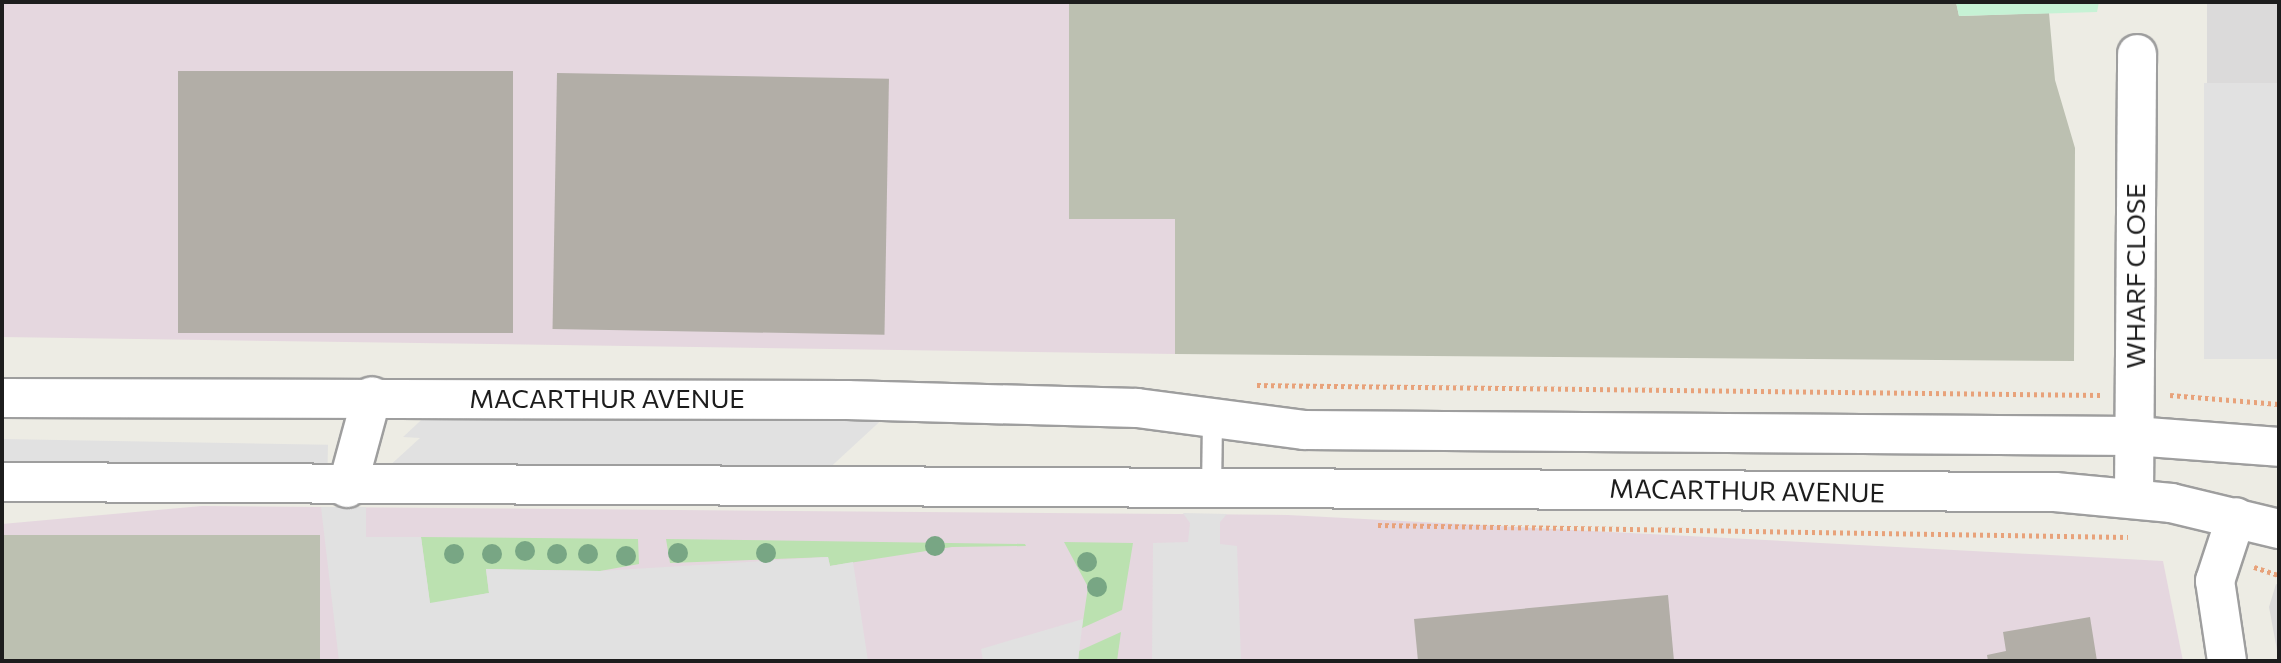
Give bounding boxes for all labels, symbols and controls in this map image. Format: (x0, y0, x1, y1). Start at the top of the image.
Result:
street label: WHARF CLOSE (2119, 183, 2151, 369)
street label: MACARTHUR AVENUE (469, 382, 745, 414)
street label: MACARTHUR AVENUE (1609, 472, 1885, 508)

